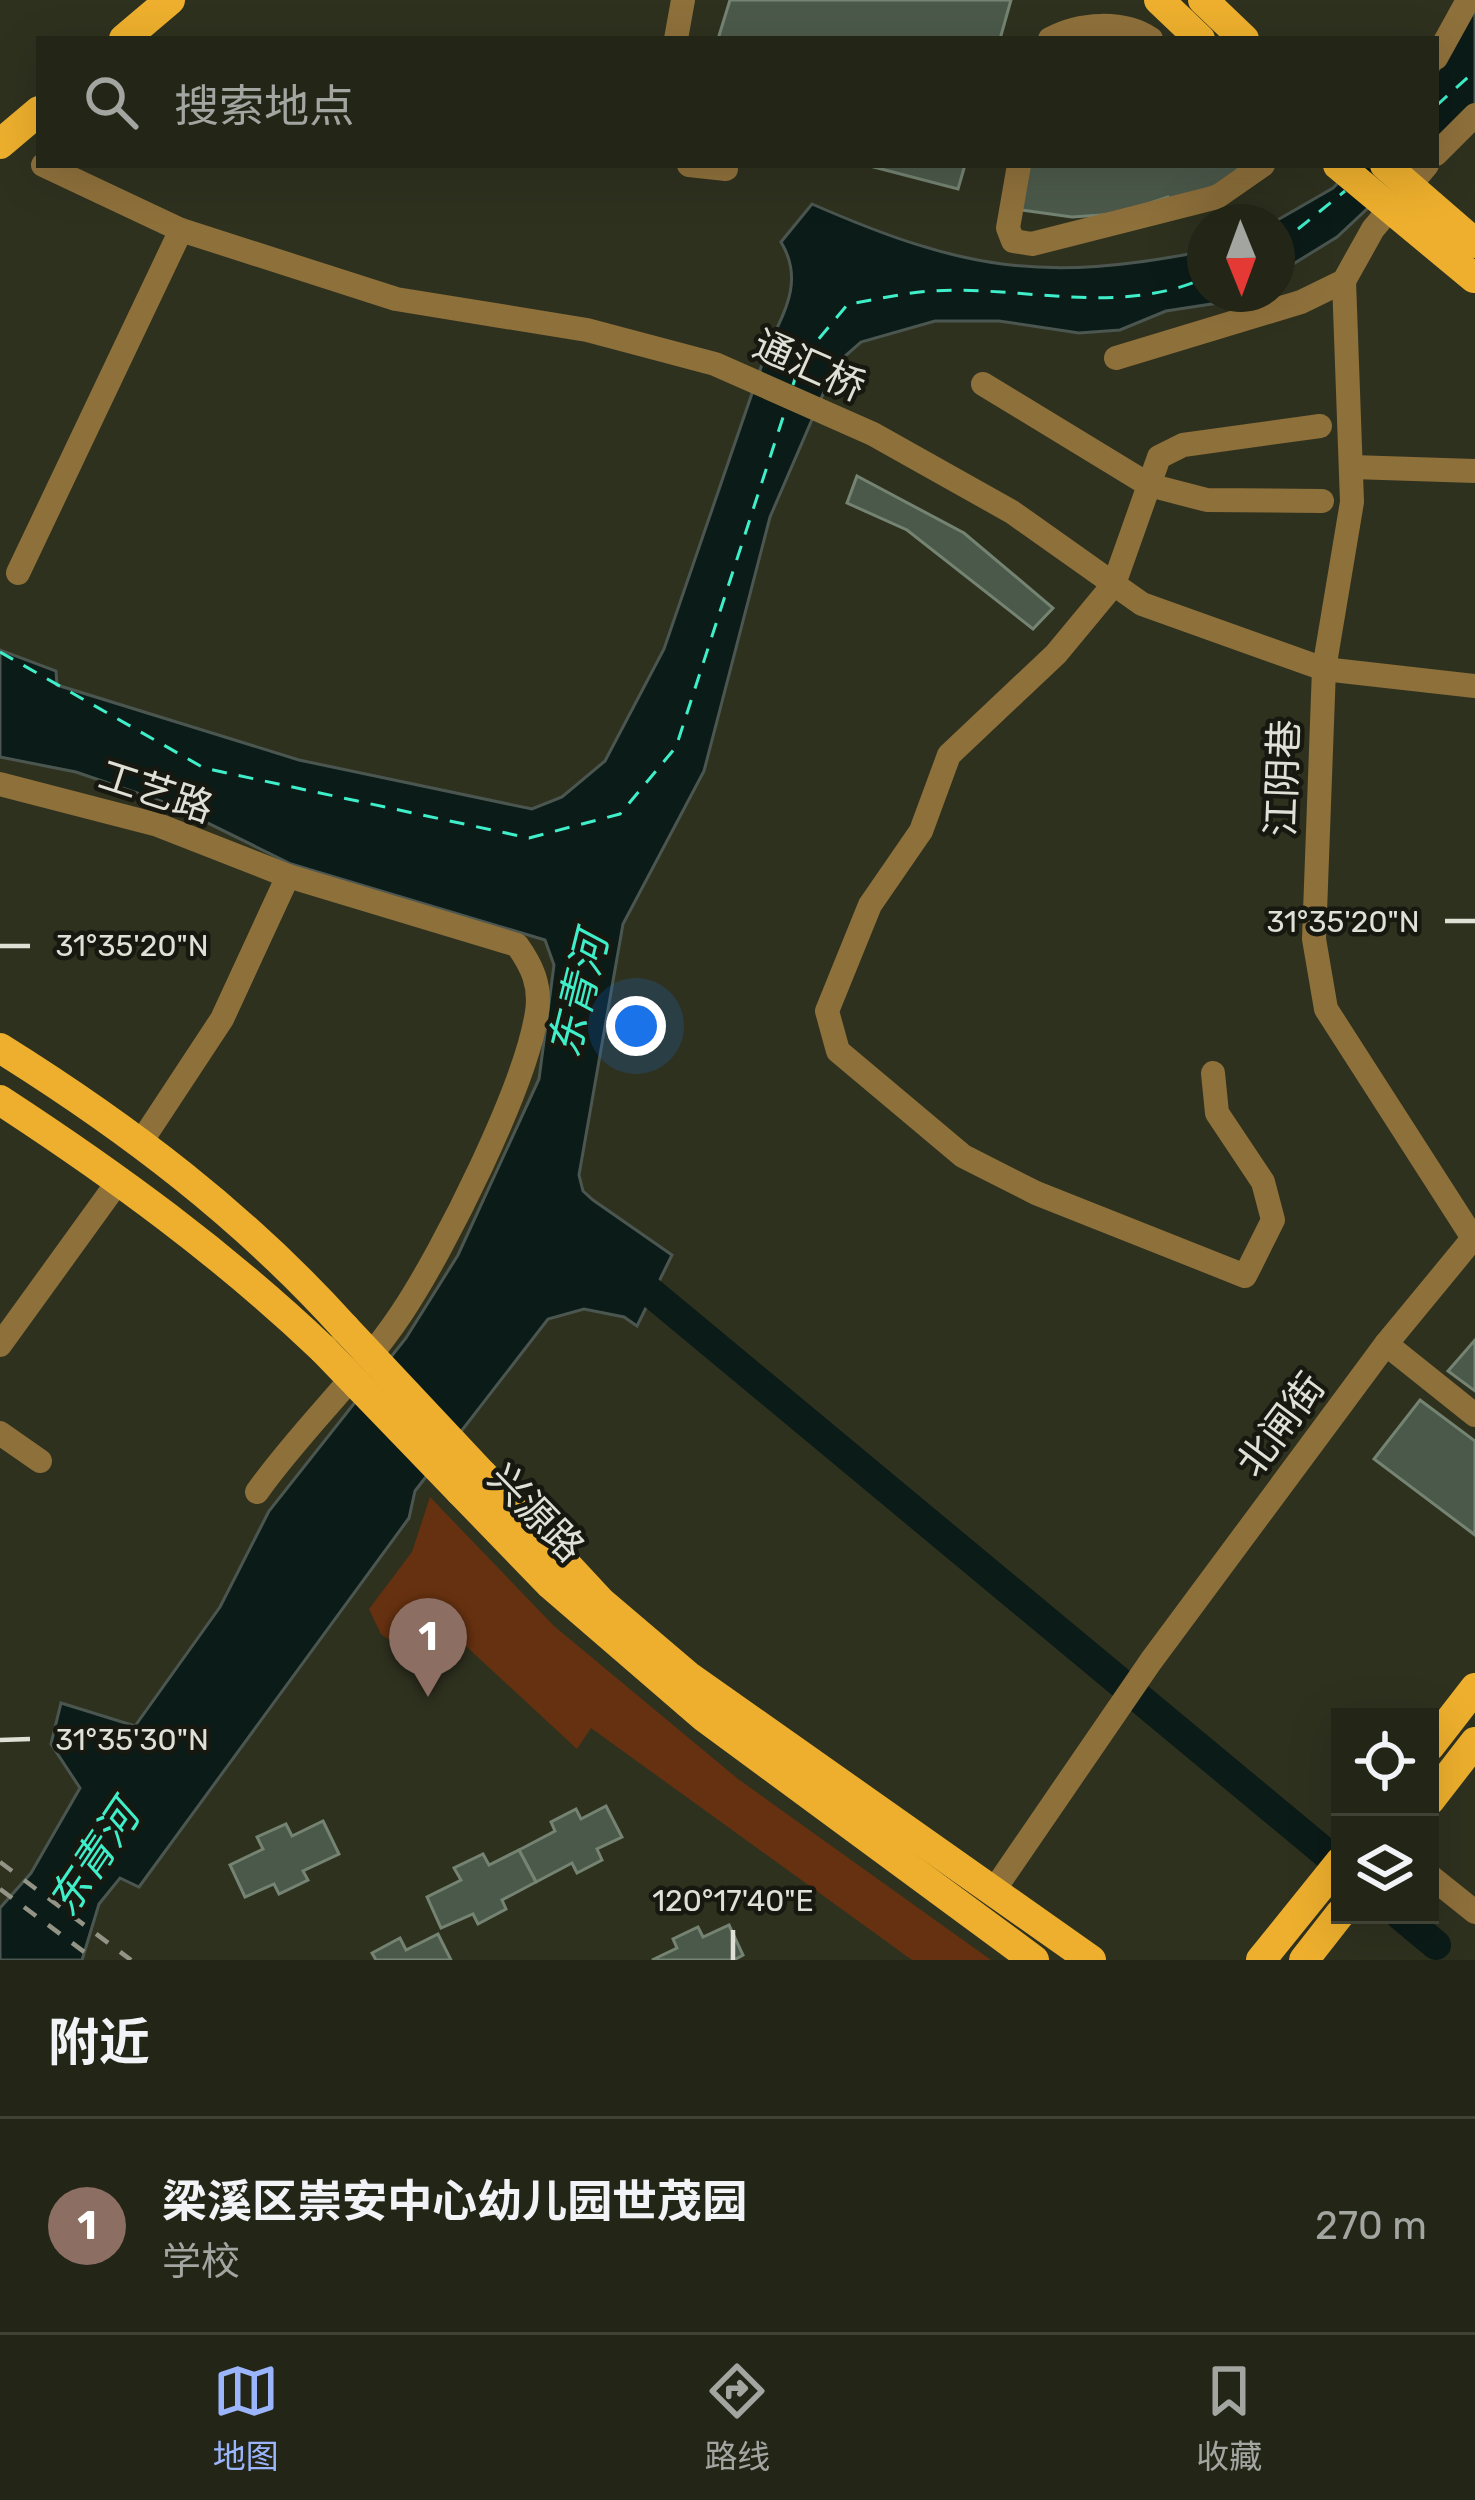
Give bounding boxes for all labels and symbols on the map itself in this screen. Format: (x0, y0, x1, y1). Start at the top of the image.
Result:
north arrow (1187, 204, 1295, 312)
street label: 通汇桥 (746, 321, 872, 411)
street label: 江阴巷 (1258, 719, 1308, 837)
street label: 工艺路 (93, 752, 219, 832)
text: 31°35'20"N (1266, 904, 1420, 940)
water label: 东青河 (539, 921, 620, 1062)
text: 31°35'20"N (55, 928, 209, 964)
your location (606, 996, 666, 1056)
street label: 北闸街 (1227, 1364, 1335, 1486)
street label: 兴源路 (479, 1455, 593, 1571)
pin: 1 (389, 1598, 467, 1697)
text: 31°35'30"N (55, 1722, 209, 1758)
water label: 东青河 (38, 1787, 154, 1925)
text: 120°17'40"E (652, 1883, 814, 1919)

